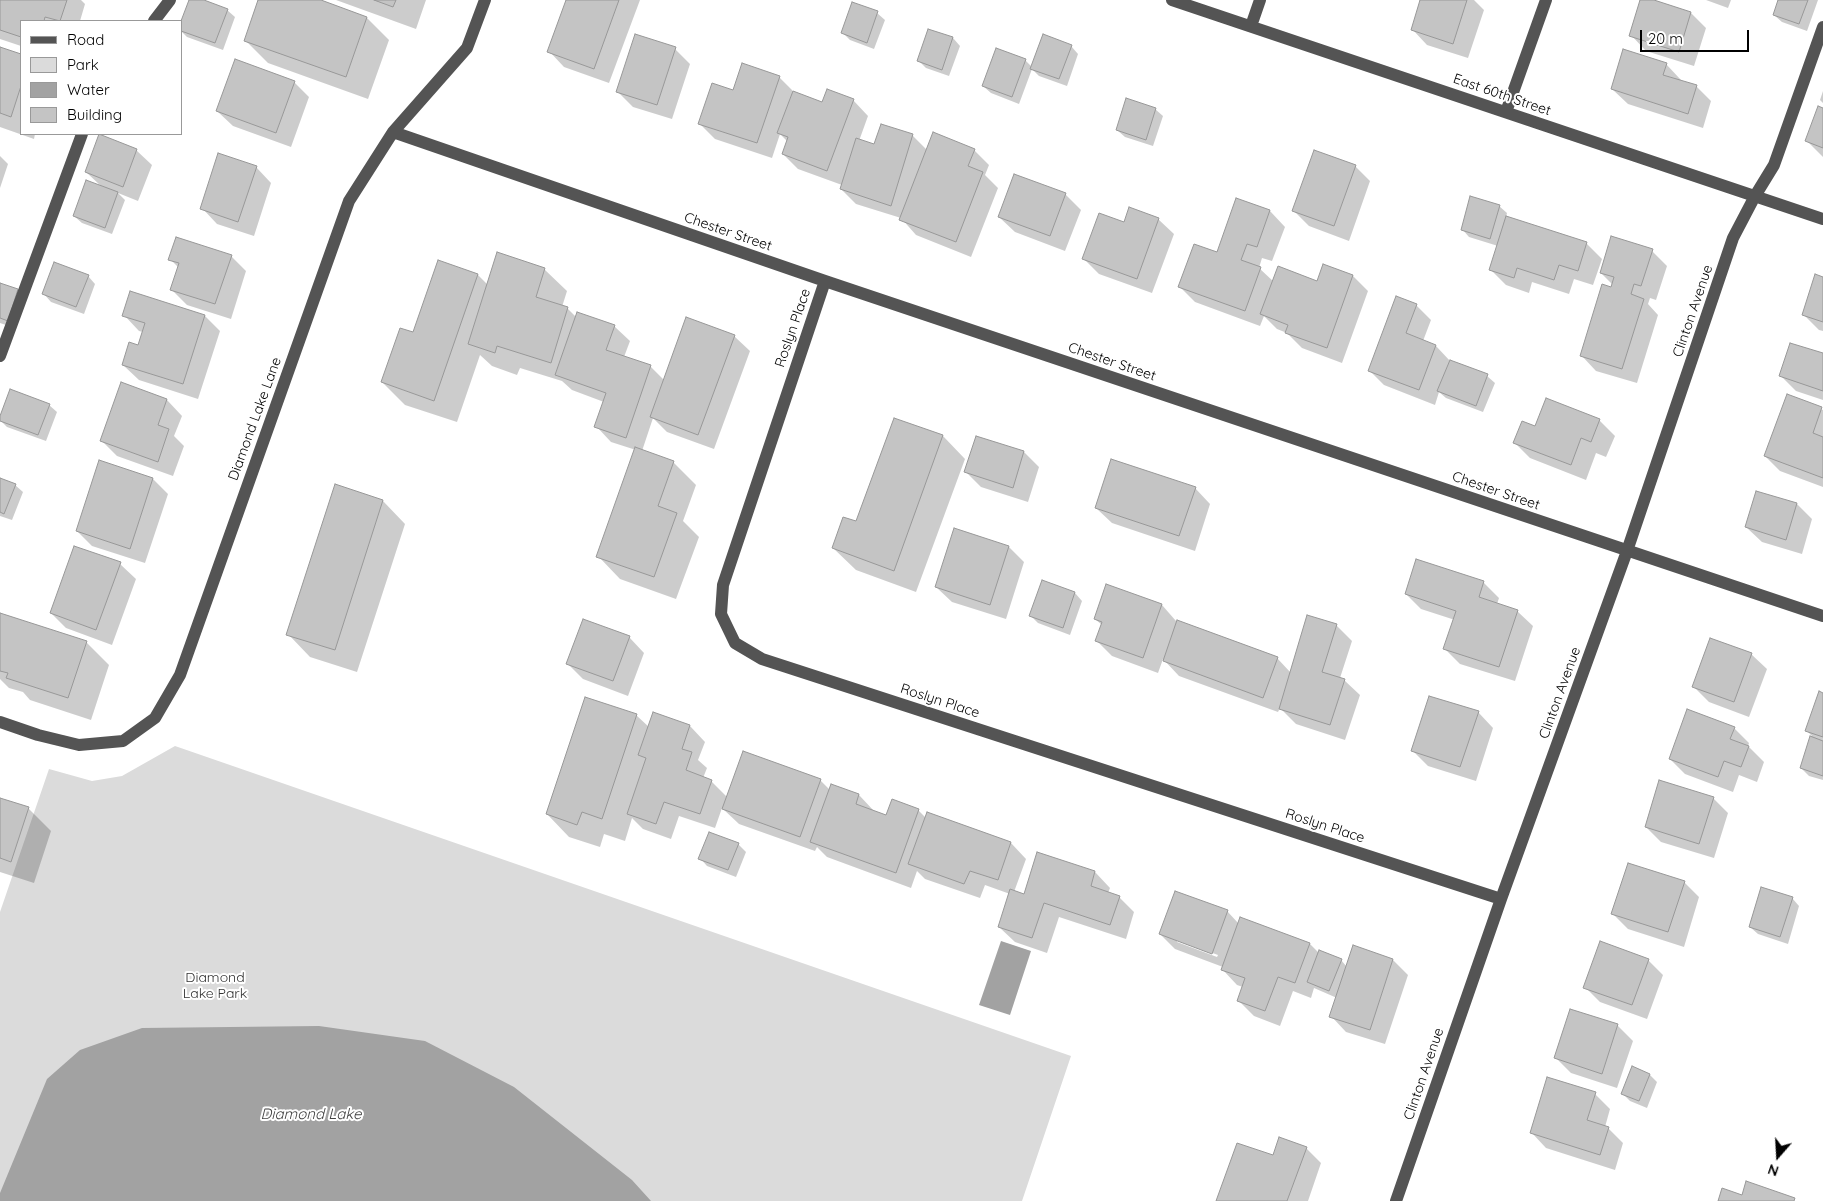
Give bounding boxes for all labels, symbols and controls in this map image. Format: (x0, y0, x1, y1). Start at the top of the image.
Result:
legend (20, 20, 182, 135)
scale bar (1643, 20, 1752, 52)
text: 20 m (1648, 29, 1683, 48)
text: Road (67, 30, 104, 49)
text: Park (67, 55, 99, 74)
street label: East 60th Street (1451, 70, 1553, 120)
text: Water (67, 80, 110, 99)
text: Building (67, 105, 122, 124)
street label: Chester Street (682, 209, 774, 255)
street label: Clinton Avenue (1669, 263, 1717, 359)
street label: Roslyn Place (772, 286, 814, 370)
street label: Chester Street (1066, 339, 1158, 385)
street label: Diamond Lake Lane (225, 355, 285, 483)
street label: Chester Street (1450, 468, 1542, 514)
street label: Clinton Avenue (1536, 645, 1584, 741)
street label: Roslyn Place (898, 680, 982, 722)
street label: Roslyn Place (1283, 805, 1367, 847)
park label: Diamond Lake Park (183, 970, 247, 1002)
street label: Clinton Avenue (1400, 1026, 1448, 1122)
water label: Diamond Lake (261, 1105, 361, 1123)
north arrow (1753, 1131, 1803, 1181)
text: N (1765, 1160, 1781, 1180)

